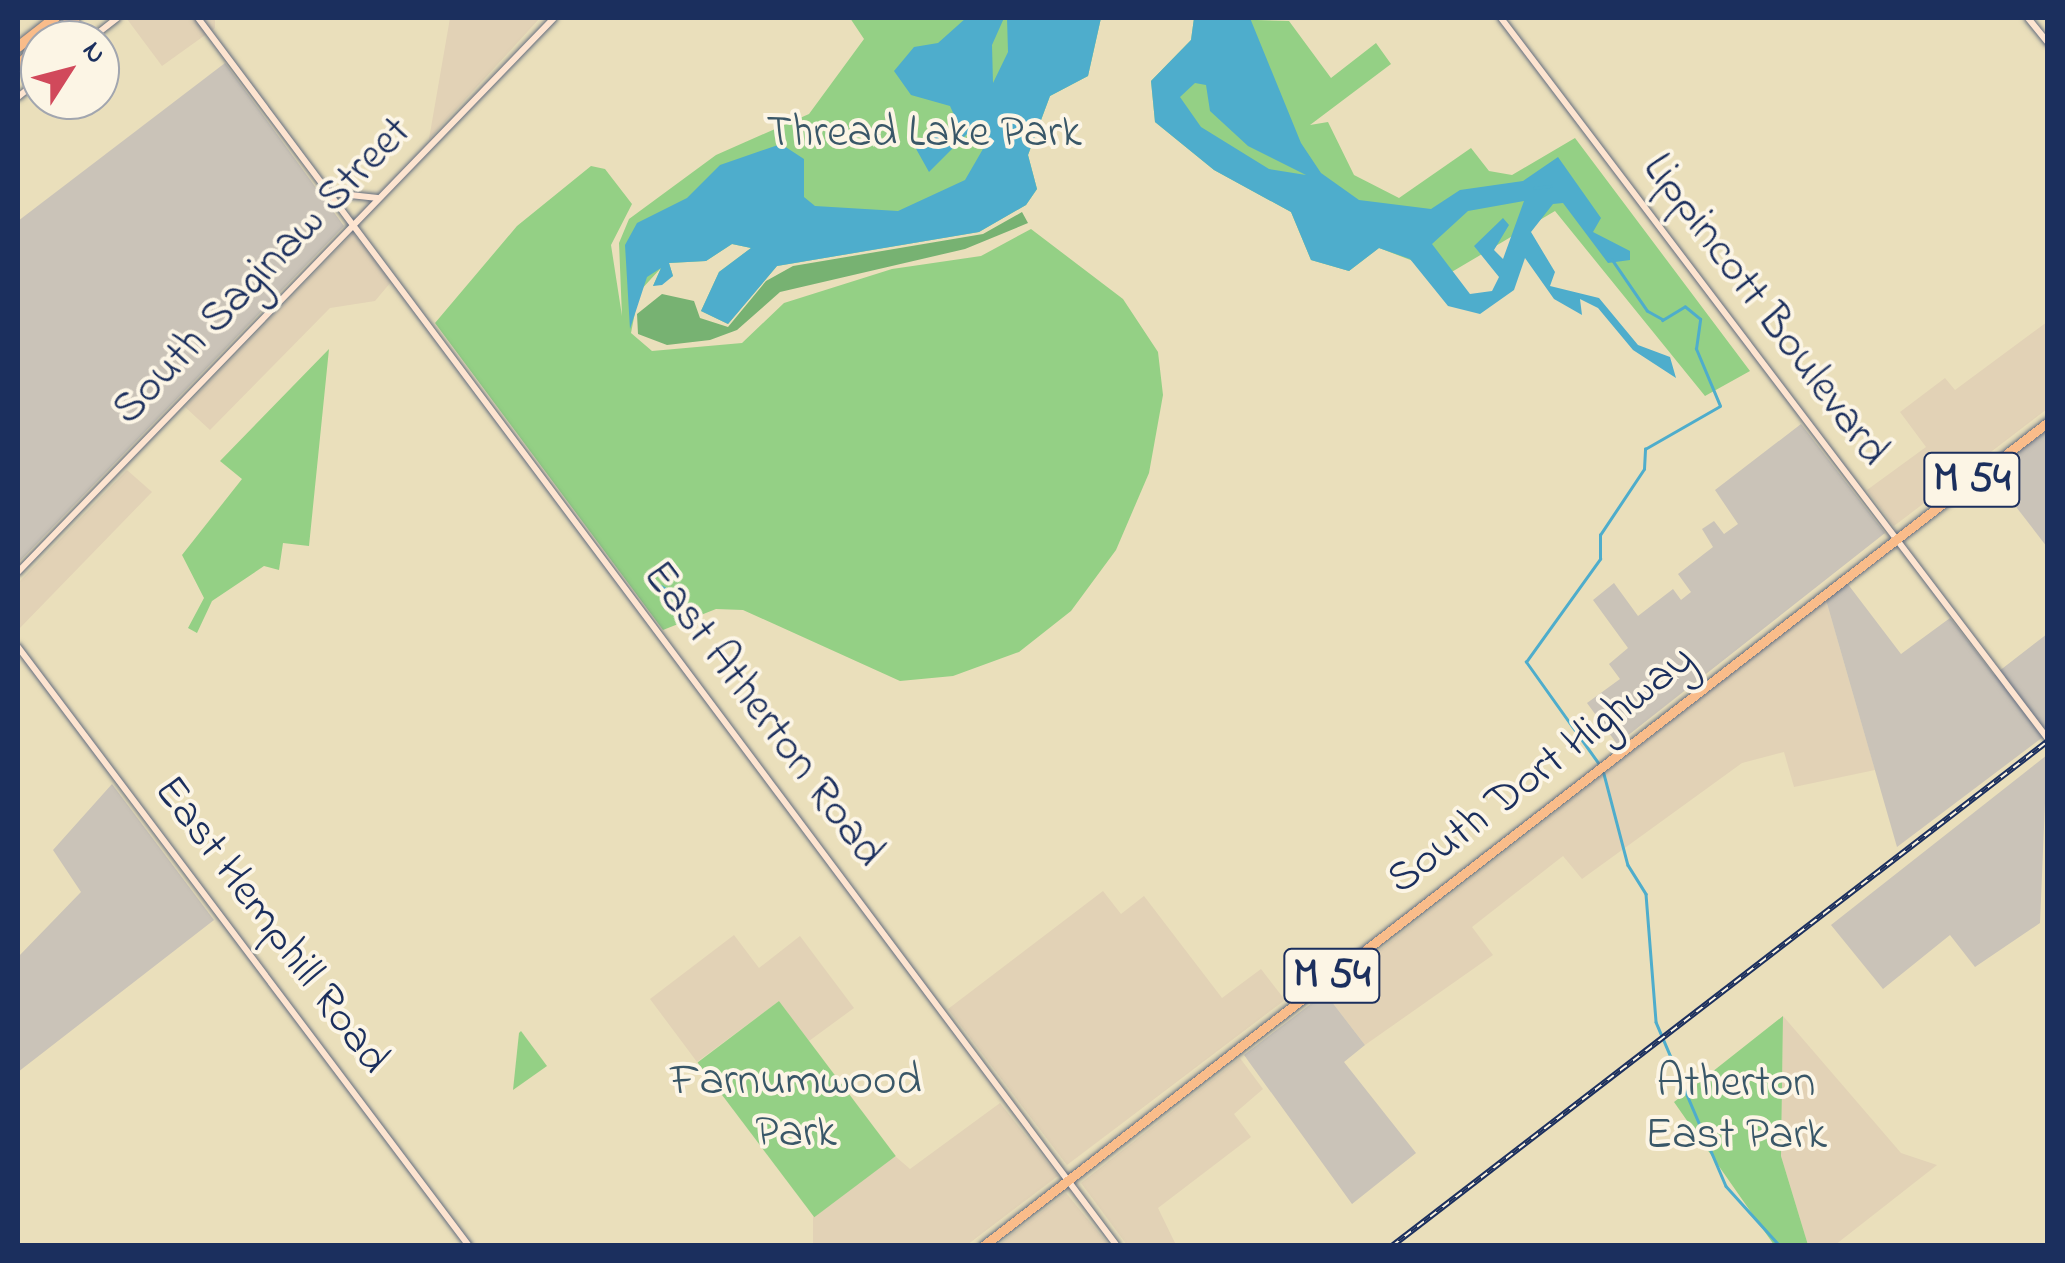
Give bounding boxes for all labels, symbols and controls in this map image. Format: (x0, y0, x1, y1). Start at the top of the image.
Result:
north arrow (20, 20, 120, 120)
text: N (71, 34, 115, 73)
street label: South Saginaw Street (102, 107, 424, 437)
park label: Thread Lake Park (766, 108, 1082, 162)
street label: Lippincott Boulevard (1629, 144, 1899, 478)
road number: M 54 (1922, 443, 2022, 517)
street label: East Atherton Road (629, 551, 895, 879)
street label: South Dort Highway (1378, 634, 1706, 908)
street label: East Hemphill Road (140, 766, 400, 1086)
road number: M 54 (1282, 939, 1382, 1013)
park label: Farnumwood Park (670, 1056, 922, 1162)
park label: Atherton East Park (1645, 1058, 1827, 1164)

